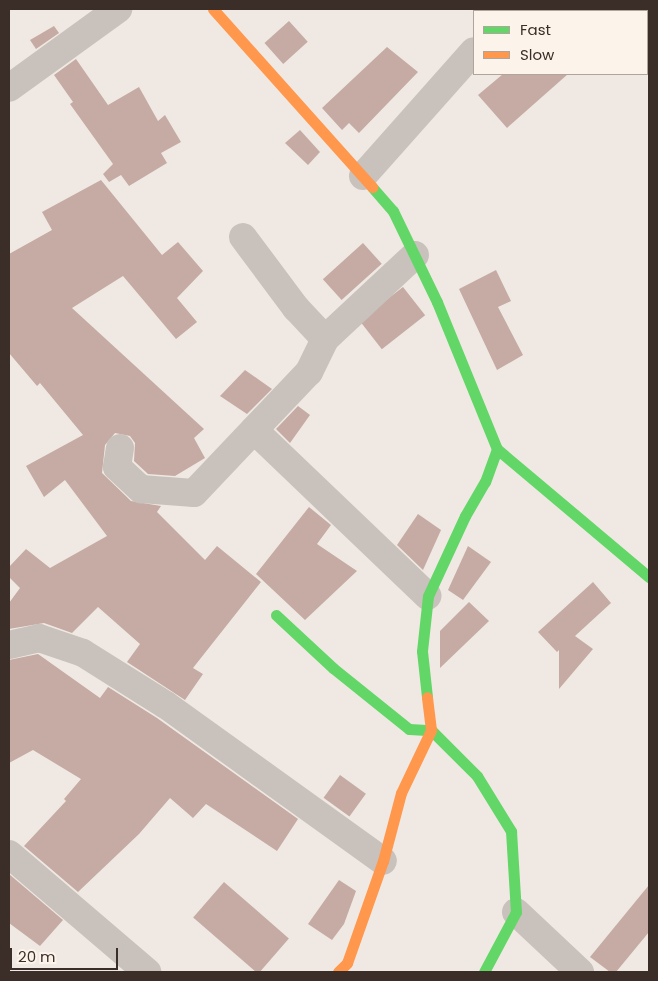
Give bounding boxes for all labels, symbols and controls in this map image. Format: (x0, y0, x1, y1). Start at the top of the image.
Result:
legend (473, 10, 648, 75)
text: Fast (520, 19, 551, 40)
text: Slow (520, 44, 554, 65)
scale bar (12, 938, 120, 970)
text: 20 m (18, 946, 56, 967)

